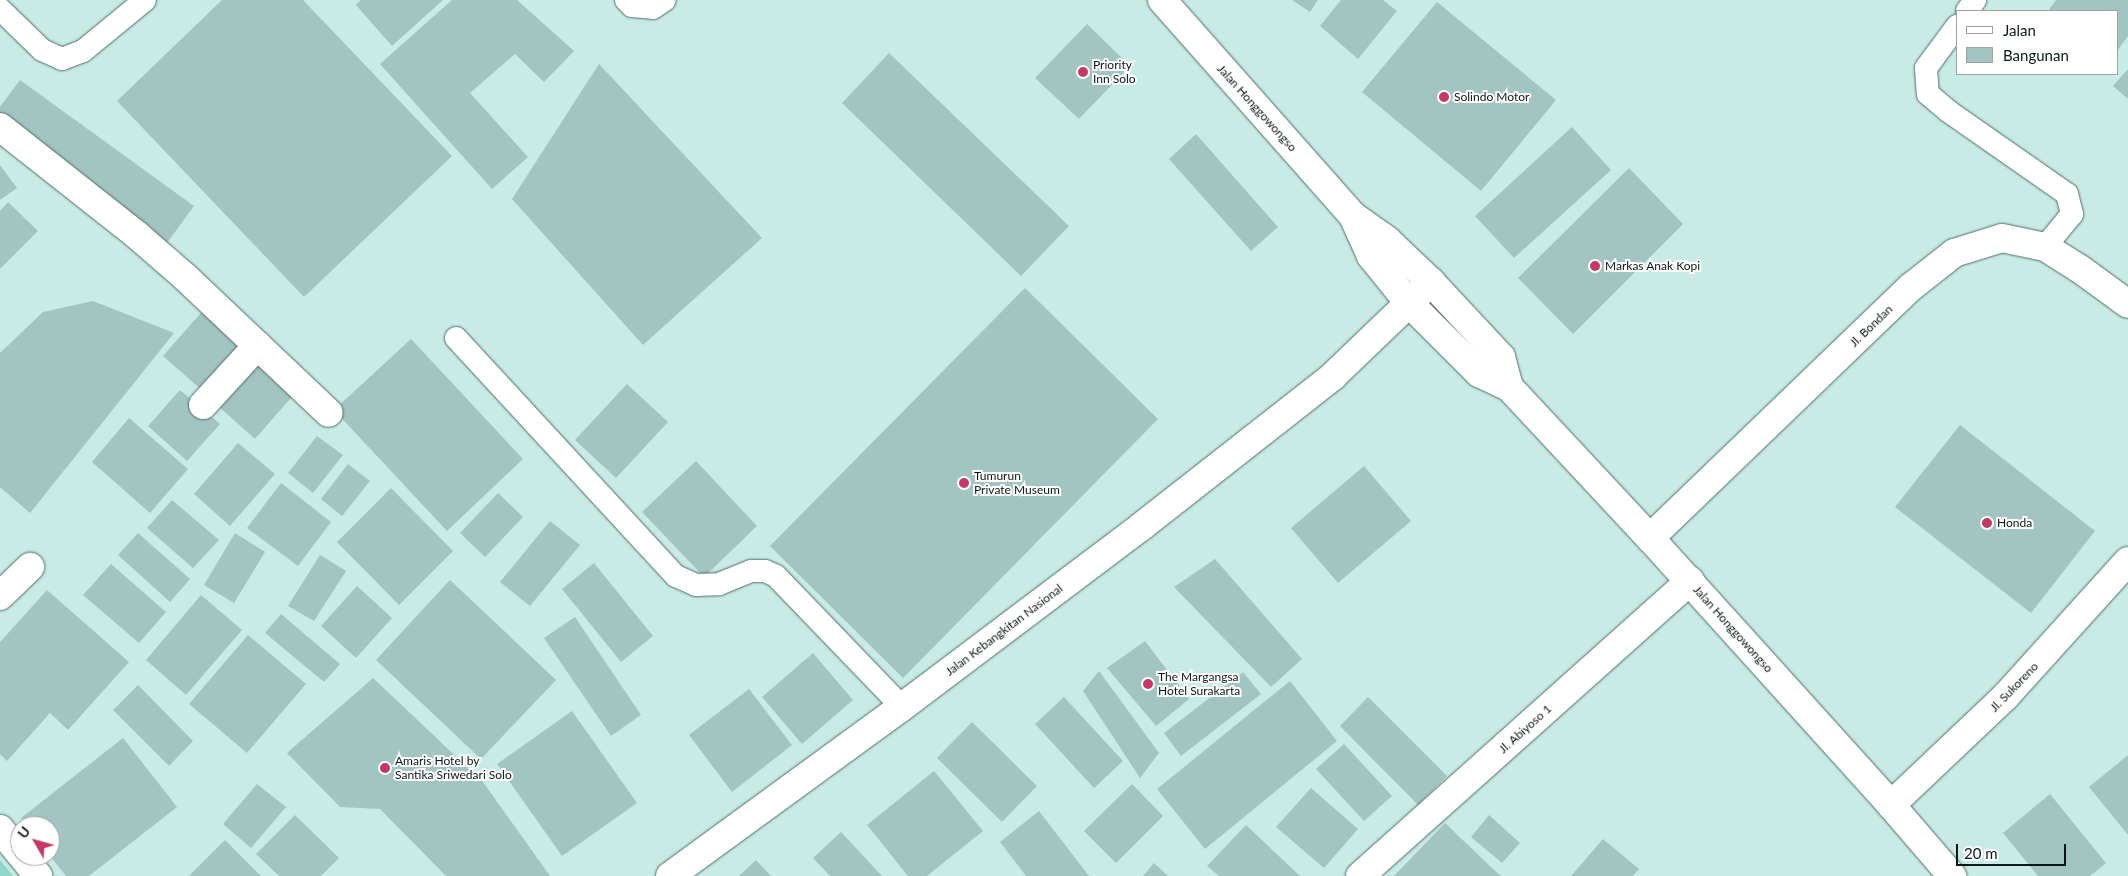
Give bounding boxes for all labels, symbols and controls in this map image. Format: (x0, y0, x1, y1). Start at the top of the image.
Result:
legend (1956, 10, 2118, 75)
text: Jalan (2003, 21, 2036, 39)
text: Bangunan (2003, 46, 2069, 64)
place label: Priority Inn Solo (1093, 58, 1136, 86)
street label: Jalan Honggowongso (1214, 62, 1300, 154)
marker: Priority Inn Solo (1077, 66, 1089, 78)
place label: Solindo Motor (1454, 90, 1529, 104)
marker: Solindo Motor (1438, 91, 1450, 103)
place label: Markas Anak Kopi (1605, 259, 1700, 273)
marker: Markas Anak Kopi (1589, 260, 1601, 272)
street label: Jl. Bondan (1846, 302, 1896, 350)
place label: Tumurun Private Museum (974, 469, 1060, 497)
marker: Tumurun Private Museum (958, 477, 970, 489)
place label: Honda (1997, 516, 2032, 530)
marker: Honda (1981, 517, 1993, 529)
street label: Jalan Kebangkitan Nasional (943, 581, 1065, 679)
street label: Jalan Honggowongso (1690, 583, 1776, 675)
street label: Jl. Sukoreno (1987, 659, 2041, 715)
place label: The Margangsa Hotel Surakarta (1158, 670, 1240, 698)
marker: The Margangsa Hotel Surakarta (1142, 678, 1154, 690)
street label: Jl. Abiyoso 1 (1496, 701, 1554, 757)
place label: Amaris Hotel by Santika Sriwedari Solo (395, 754, 512, 782)
marker: Amaris Hotel by Santika Sriwedari Solo (379, 762, 391, 774)
north arrow (10, 816, 60, 866)
text: U (14, 823, 33, 841)
scale bar (1958, 834, 2068, 866)
text: 20 m (1964, 844, 1998, 862)

